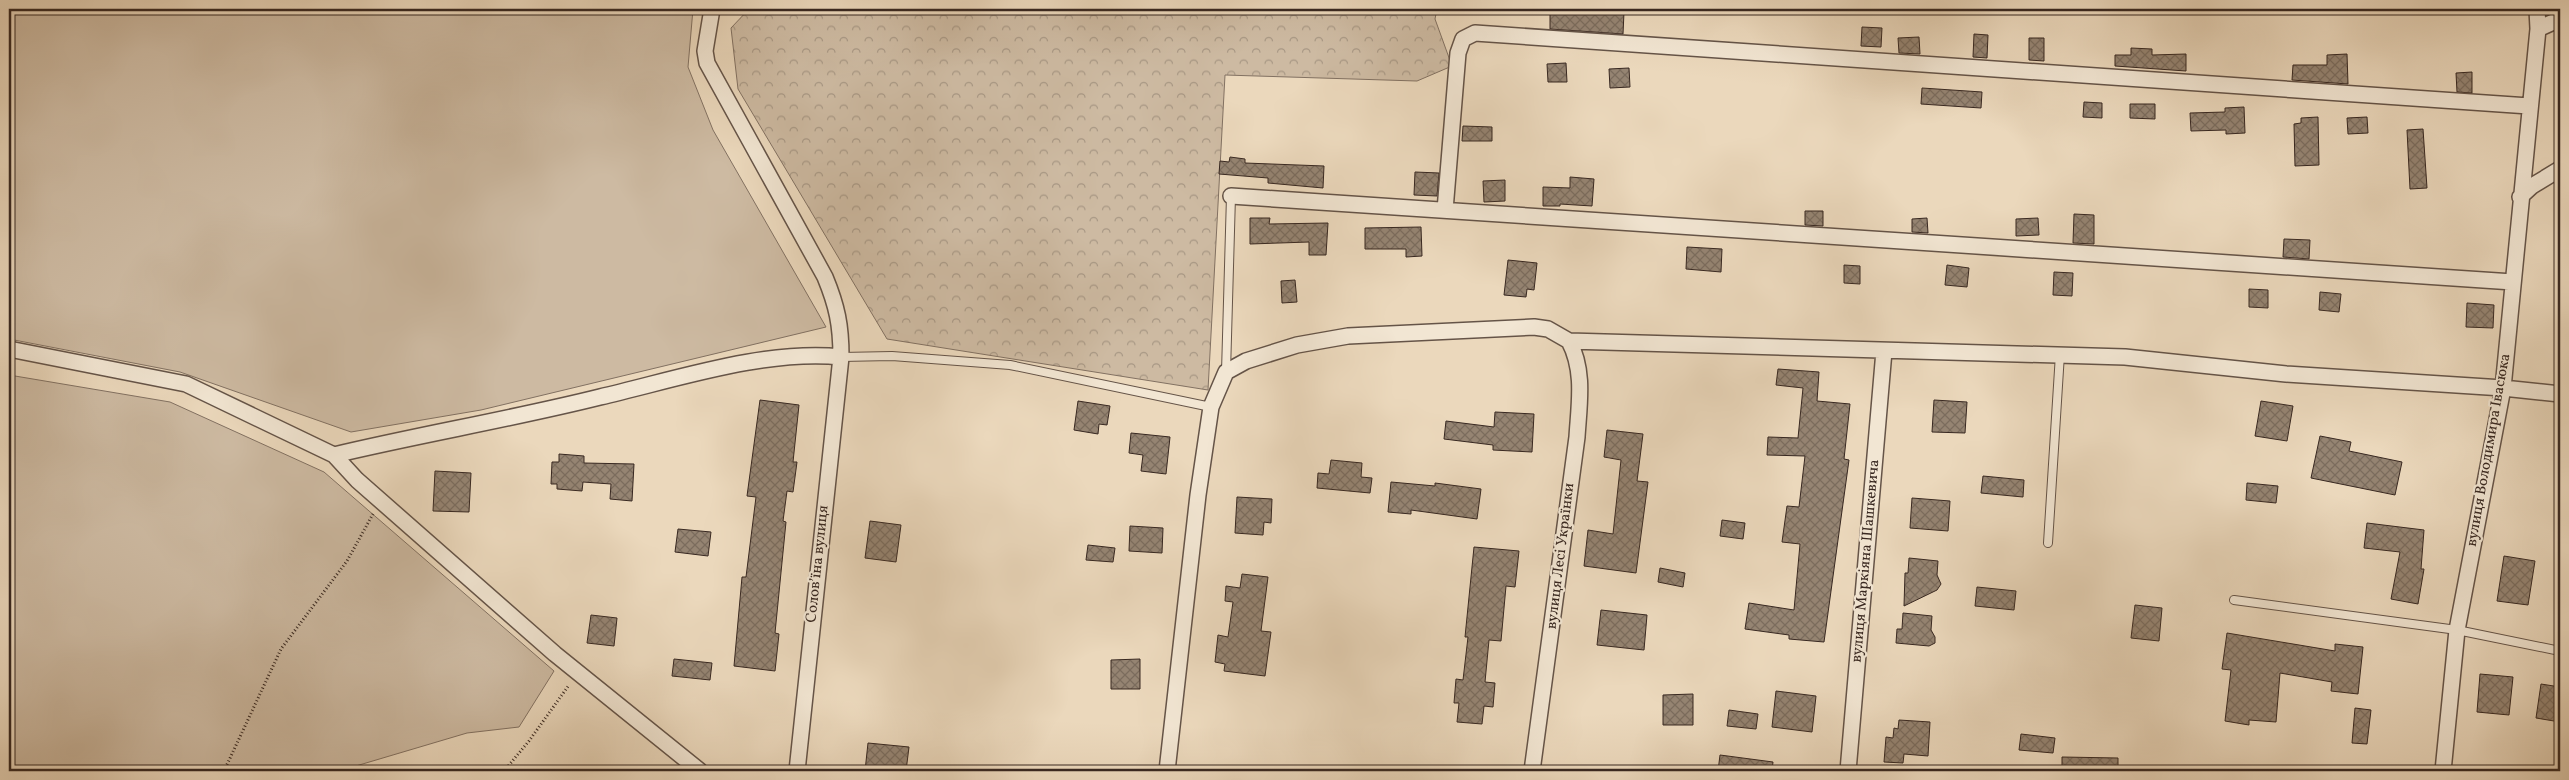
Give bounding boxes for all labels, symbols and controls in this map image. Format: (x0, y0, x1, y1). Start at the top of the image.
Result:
street label: вулиця Володимира Івасюка (2462, 352, 2516, 548)
street label: вулиця Маркіяна Шашкевича (1847, 459, 1885, 663)
street label: вулиця Лесі Українки (1542, 482, 1580, 630)
street label: Соловʼїна вулиця (801, 504, 835, 624)

